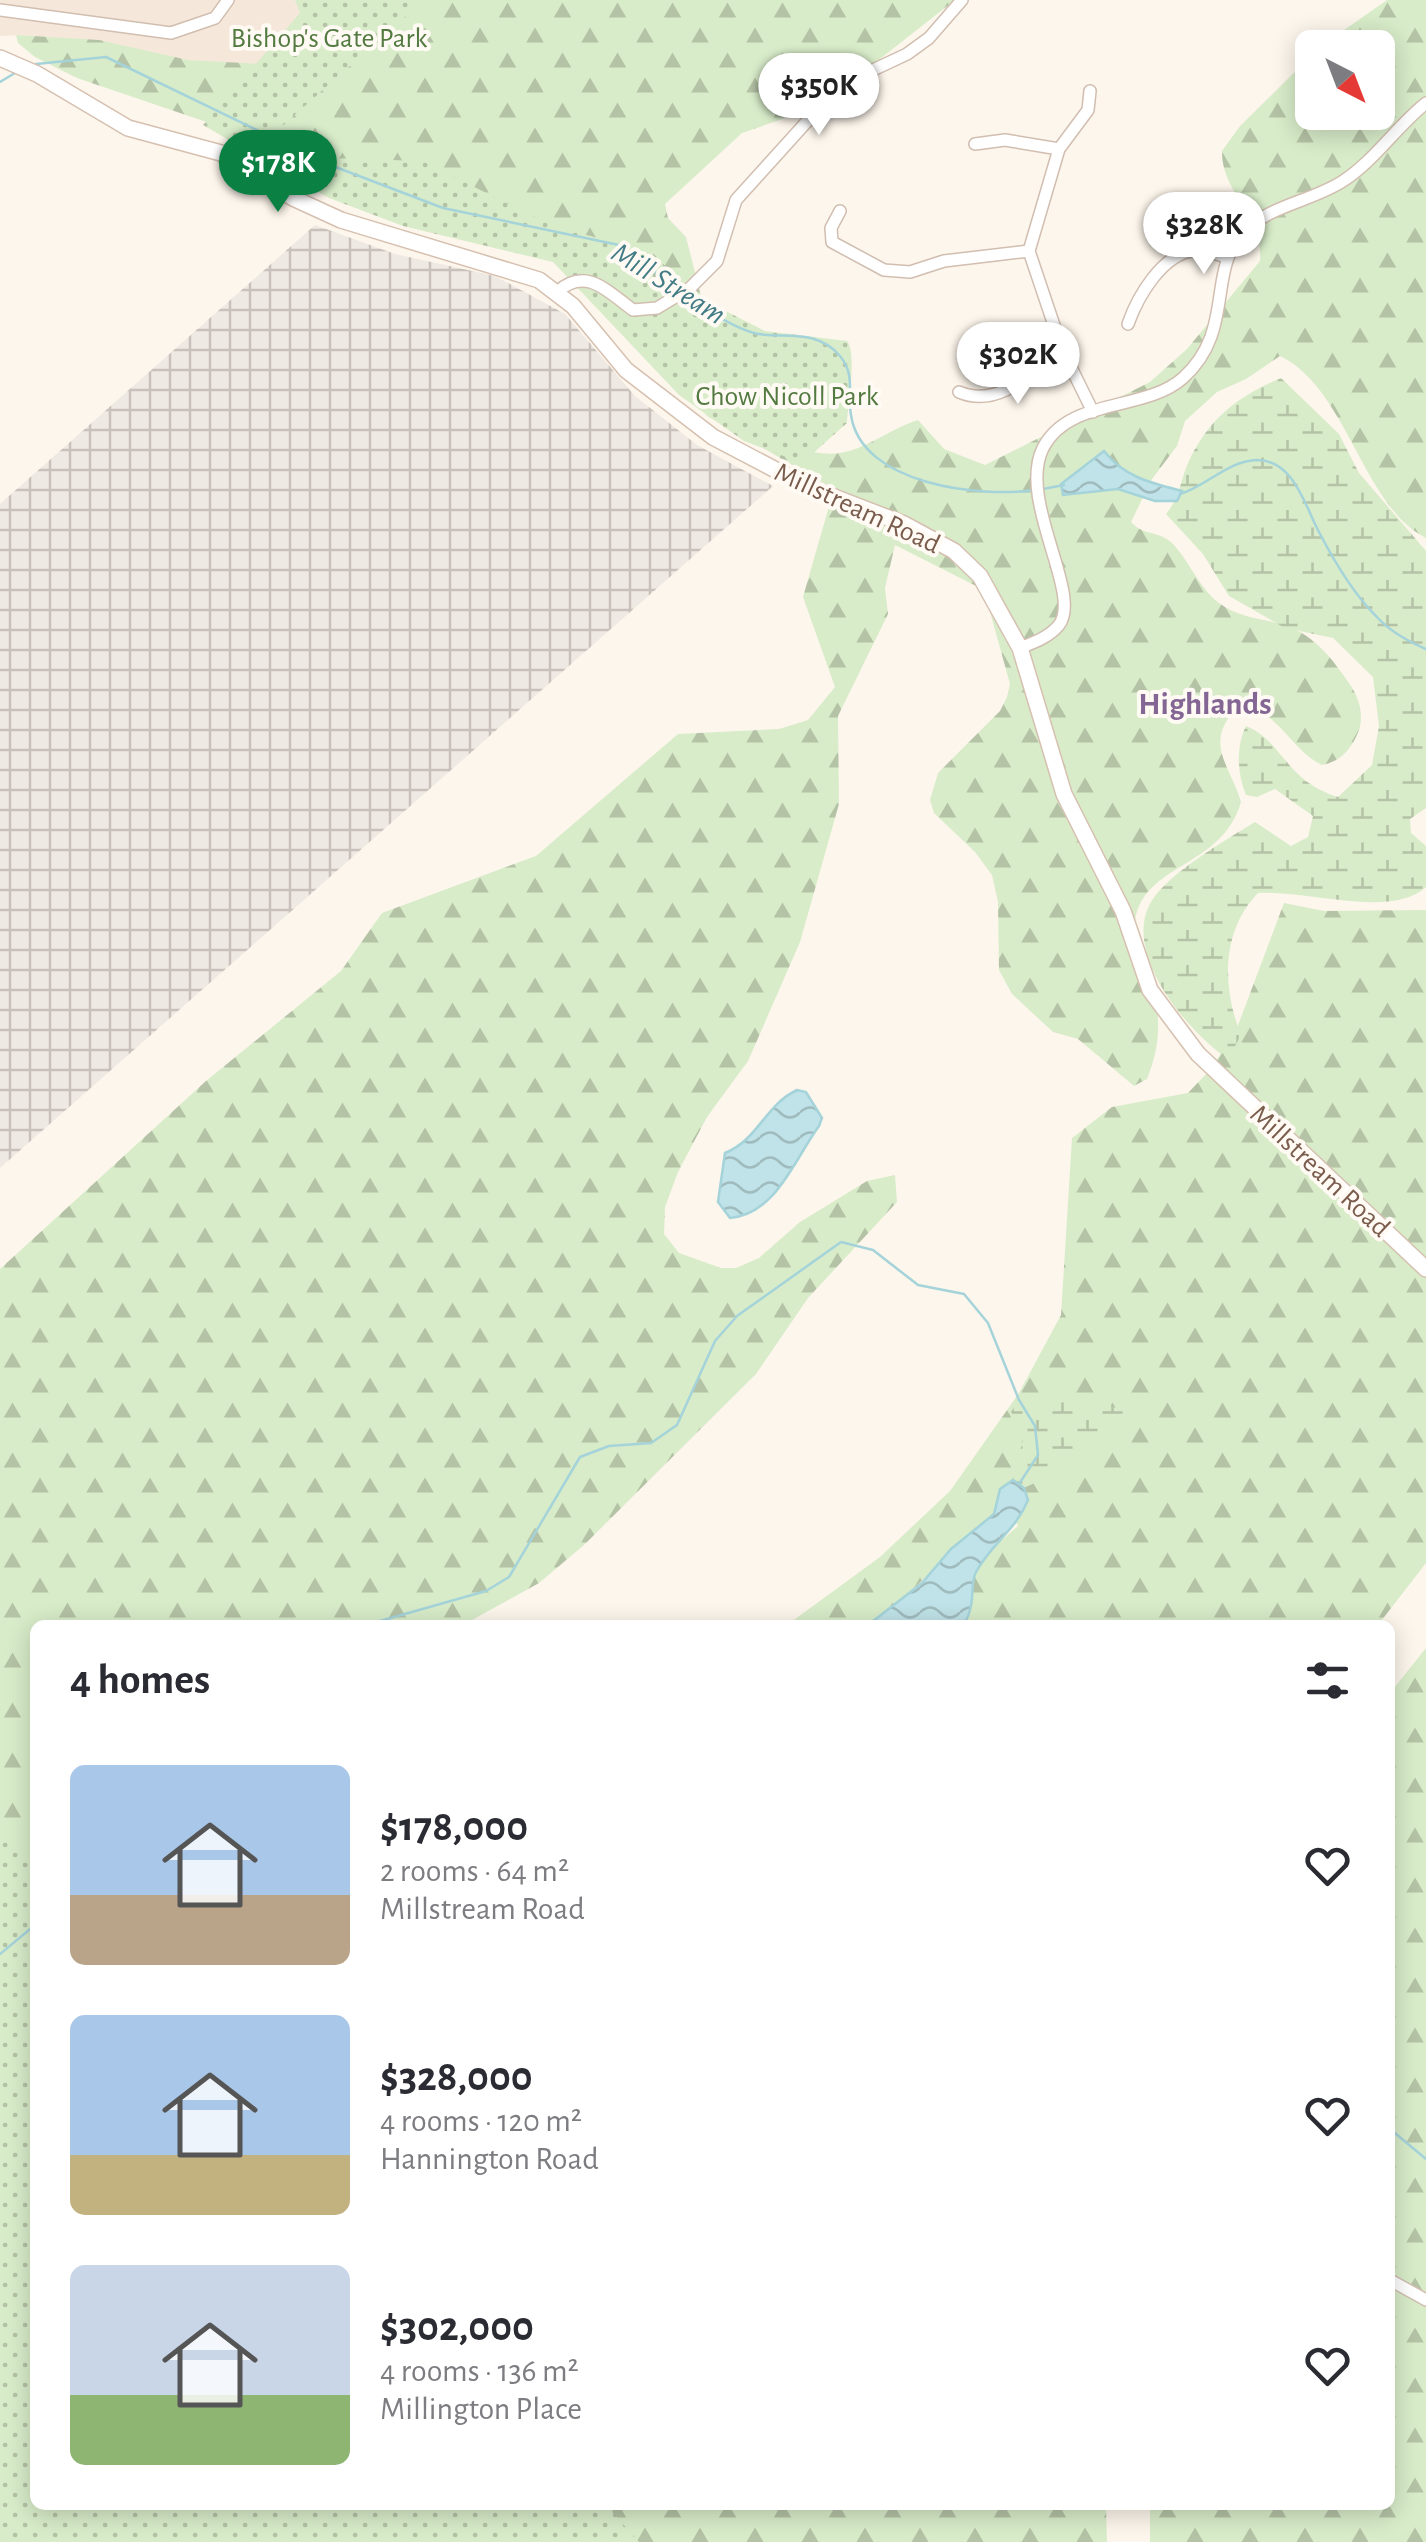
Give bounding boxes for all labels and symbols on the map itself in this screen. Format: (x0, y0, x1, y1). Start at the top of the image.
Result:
park label: Bishop's Gate Park (231, 25, 428, 53)
north arrow (1295, 30, 1395, 130)
pin: $350K (749, 53, 889, 138)
pin: $178K (208, 130, 348, 215)
pin: $328K (1134, 192, 1274, 277)
water label: Mill Stream (606, 237, 730, 330)
pin: $302K (948, 322, 1088, 407)
park label: Chow Nicoll Park (695, 383, 879, 411)
street label: Millstream Road (770, 458, 944, 559)
district label: Highlands (1138, 688, 1272, 720)
street label: Millstream Road (1245, 1100, 1395, 1243)

